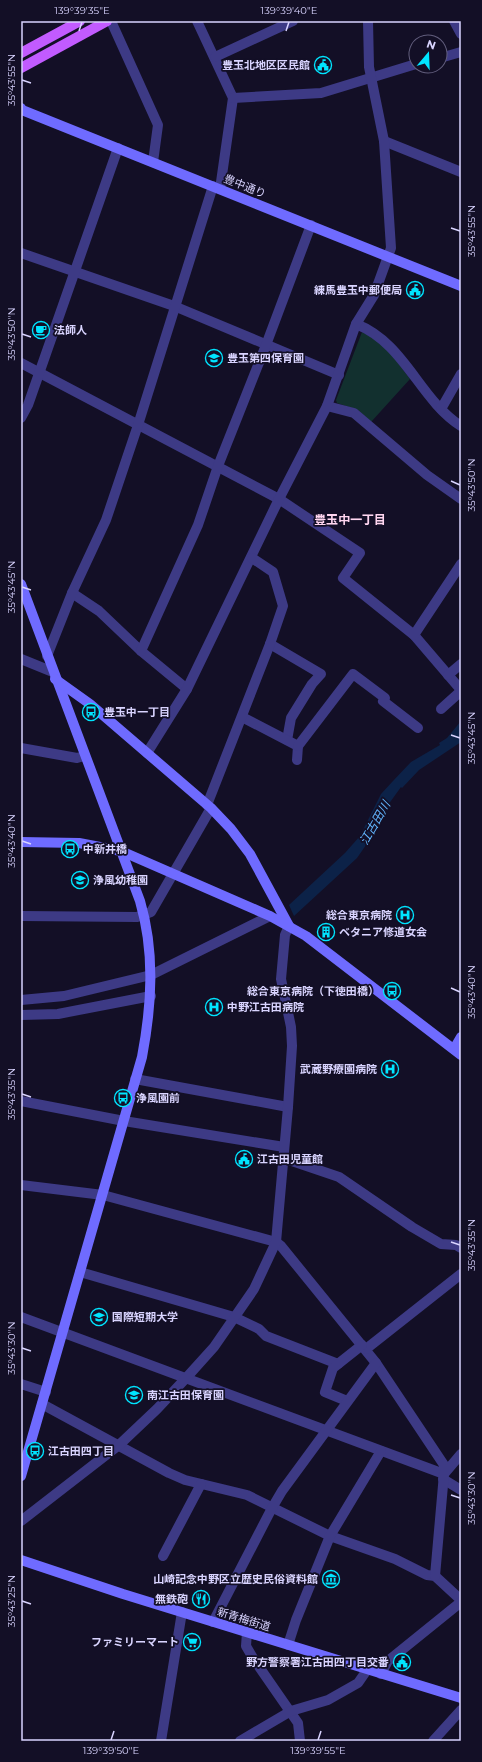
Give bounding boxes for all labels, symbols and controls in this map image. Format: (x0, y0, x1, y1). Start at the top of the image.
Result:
text: 139°39'35"E (54, 4, 110, 17)
text: 139°39'40"E (261, 4, 318, 17)
north arrow (408, 34, 448, 74)
text: N (425, 36, 438, 53)
text: 35°43'55"N (5, 54, 18, 106)
public building icon: 豊玉北地区区民館 (313, 55, 333, 75)
place label: 豊玉北地区区民館 (222, 58, 310, 72)
street label: 豊中通り (222, 171, 268, 201)
text: 35°43'55"N (465, 205, 478, 257)
public building icon: 練馬豊玉中郵便局 (405, 280, 425, 300)
place label: 練馬豊玉中郵便局 (314, 283, 402, 297)
text: 35°43'50"N (5, 307, 18, 361)
cafe icon: 法師人 (31, 320, 51, 340)
place label: 法師人 (54, 323, 87, 337)
school or university icon: 豊玉第四保育園 (204, 348, 224, 368)
place label: 豊玉第四保育園 (227, 351, 304, 365)
text: 35°43'50"N (465, 458, 478, 512)
district label: 豊玉中一丁目 (314, 512, 386, 527)
text: 35°43'45"N (5, 561, 18, 613)
bus stop icon: 豊玉中一丁目 (81, 702, 101, 722)
place label: 豊玉中一丁目 (104, 705, 170, 719)
text: 35°43'45"N (465, 712, 478, 764)
water label: 江古田川 (356, 796, 394, 847)
text: 35°43'40"N (5, 814, 18, 868)
bus stop icon: 中新井橋 (60, 839, 80, 859)
place label: 中新井橋 (83, 842, 127, 856)
school or university icon: 浄風幼稚園 (70, 870, 90, 890)
place label: 浄風幼稚園 (93, 873, 148, 887)
hospital icon: 総合東京病院 (395, 905, 415, 925)
place label: 総合東京病院 (326, 908, 392, 922)
building icon: ベタニア修道女会 (316, 922, 336, 942)
place label: ベタニア修道女会 (339, 925, 427, 939)
text: 35°43'40"N (465, 965, 478, 1019)
bus stop icon: 総合東京病院（下徳田橋） (382, 981, 402, 1001)
place label: 総合東京病院（下徳田橋） (247, 984, 379, 998)
hospital icon: 中野江古田病院 (204, 997, 224, 1017)
place label: 中野江古田病院 (227, 1000, 304, 1014)
hospital icon: 武蔵野療園病院 (380, 1059, 400, 1079)
place label: 武蔵野療園病院 (300, 1062, 377, 1076)
text: 35°43'35"N (5, 1068, 18, 1120)
bus stop icon: 浄風園前 (113, 1088, 133, 1108)
place label: 浄風園前 (136, 1091, 180, 1105)
public building icon: 江古田児童館 (234, 1149, 254, 1169)
place label: 江古田児童館 (257, 1152, 323, 1166)
text: 35°43'35"N (465, 1219, 478, 1271)
school or university icon: 国際短期大学 (89, 1307, 109, 1327)
place label: 国際短期大学 (112, 1310, 178, 1324)
text: 35°43'30"N (5, 1321, 18, 1375)
school or university icon: 南江古田保育園 (124, 1385, 144, 1405)
place label: 南江古田保育園 (147, 1388, 224, 1402)
bus stop icon: 江古田四丁目 (25, 1441, 45, 1461)
place label: 江古田四丁目 (48, 1444, 114, 1458)
text: 35°43'30"N (465, 1471, 478, 1525)
museum icon: 山崎記念中野区立歴史民俗資料館 (321, 1569, 341, 1589)
place label: 山崎記念中野区立歴史民俗資料館 (153, 1572, 318, 1586)
text: 35°43'25"N (5, 1575, 18, 1627)
restaurant icon: 無鉄砲 (191, 1589, 211, 1609)
place label: 無鉄砲 (155, 1592, 188, 1606)
street label: 新青梅街道 (216, 1604, 272, 1634)
supermarket icon: ファミリーマート (182, 1632, 202, 1652)
place label: ファミリーマート (91, 1635, 179, 1649)
public building icon: 野方警察署江古田四丁目交番 (392, 1652, 412, 1672)
place label: 野方警察署江古田四丁目交番 (246, 1655, 389, 1669)
text: 139°39'50"E (83, 1744, 140, 1757)
text: 139°39'55"E (290, 1744, 346, 1757)

